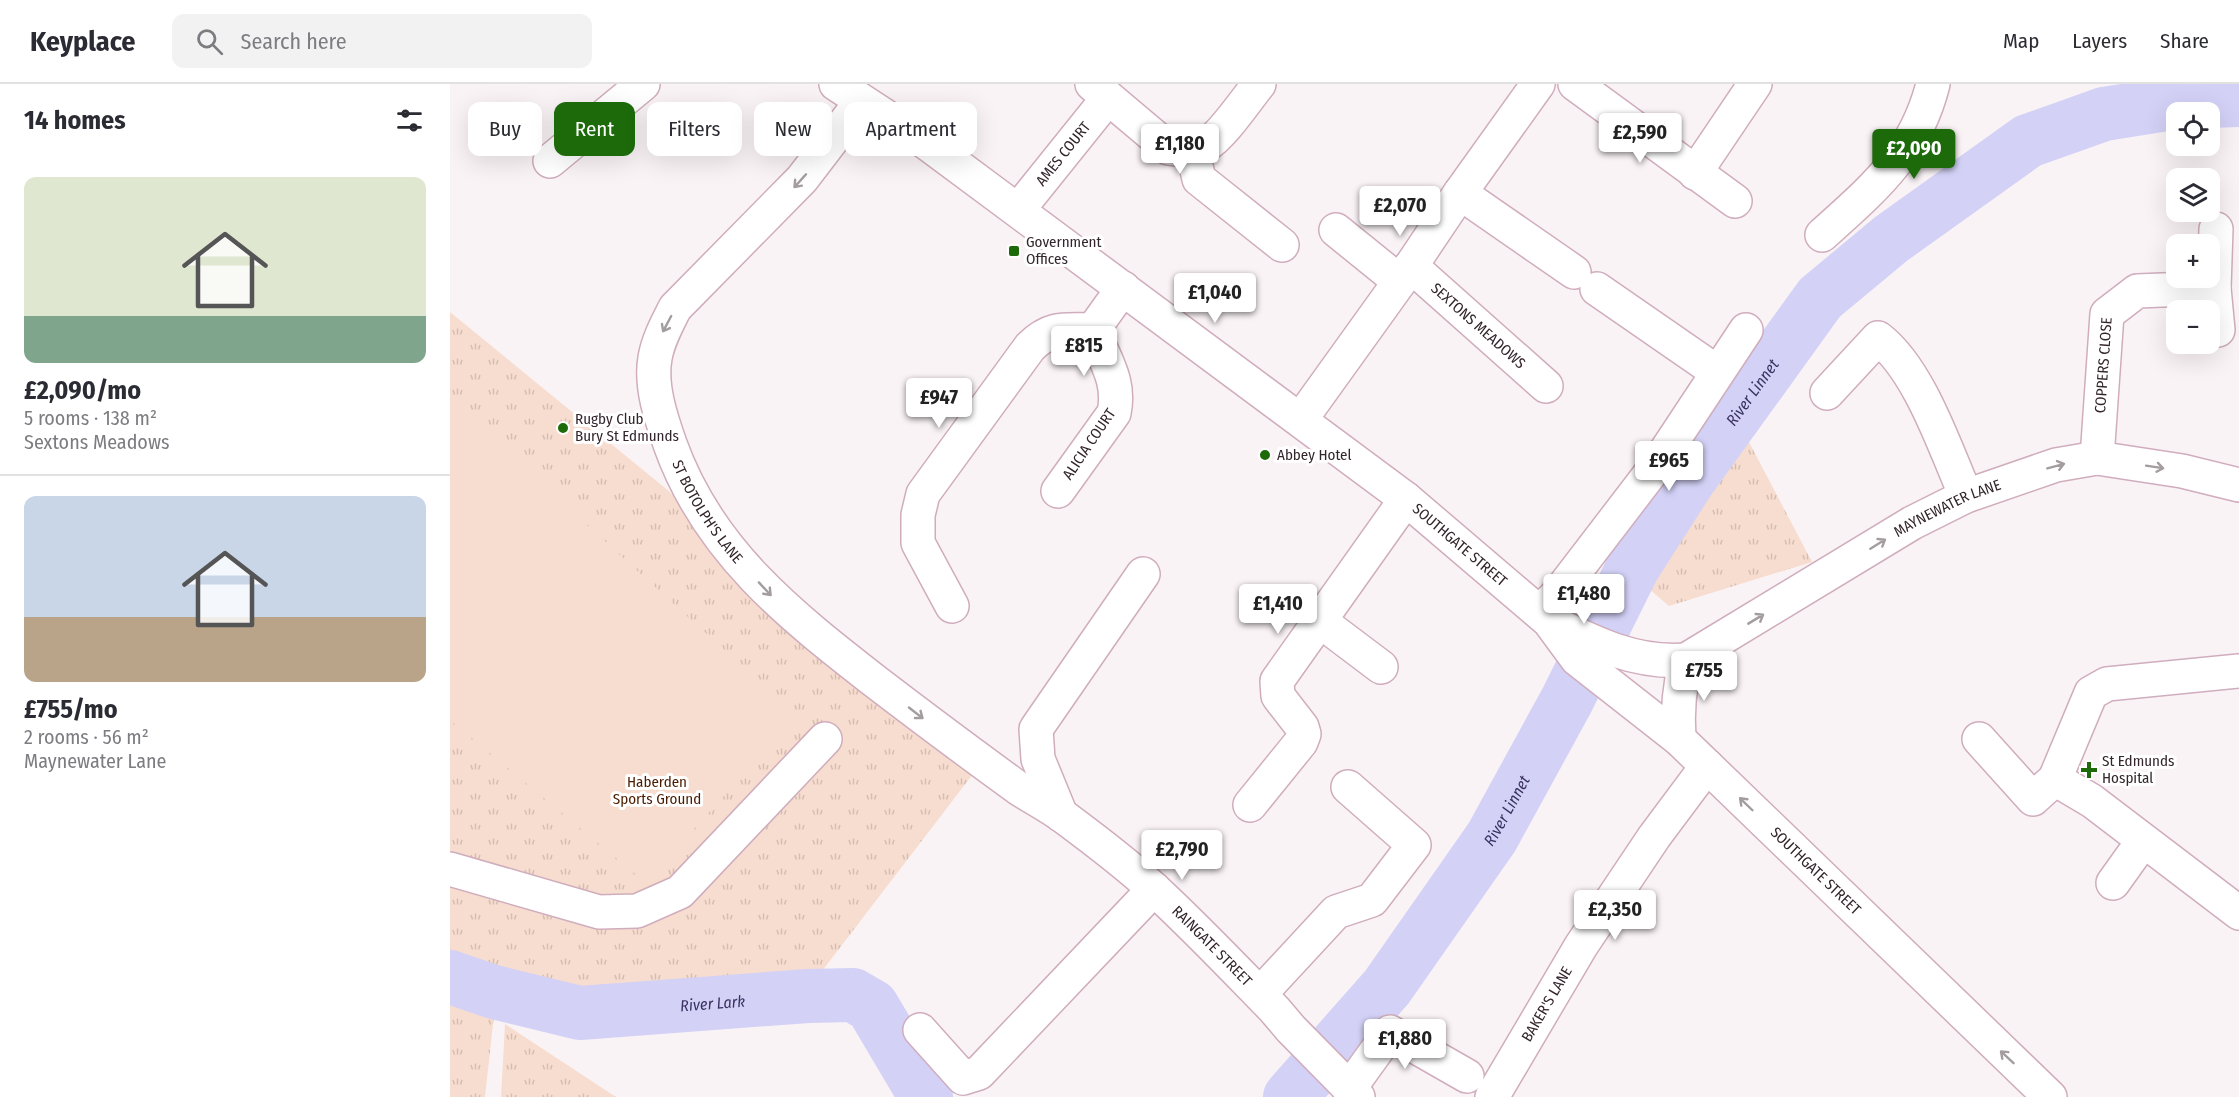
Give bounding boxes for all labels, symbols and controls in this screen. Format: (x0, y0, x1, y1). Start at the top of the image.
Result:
search box (172, 14, 592, 68)
text: Keyplace (30, 25, 136, 58)
icon: search (193, 25, 226, 58)
text: Search here (241, 28, 347, 55)
text: Map (2003, 28, 2039, 54)
text: Layers (2072, 28, 2127, 54)
text: Share (2160, 28, 2209, 54)
chip: Buy (468, 102, 542, 156)
chip: Rent (554, 102, 635, 156)
chip: Filters (647, 102, 742, 156)
chip: New (754, 102, 832, 156)
chip: Apartment (844, 102, 977, 156)
map controls (2166, 102, 2220, 354)
button: locate (2166, 102, 2220, 156)
icon: filters (393, 104, 426, 137)
text: 14 homes (24, 105, 126, 136)
pin: £2,590 (1591, 113, 1689, 164)
street label: AMES COURT (1032, 118, 1094, 189)
text: £2,590 (1613, 120, 1667, 144)
pin: £1,180 (1131, 124, 1229, 175)
pin: £2,090 (1865, 129, 1963, 180)
text: £1,180 (1155, 131, 1205, 155)
text: £2,090 (1886, 136, 1942, 160)
button: layers (2166, 168, 2220, 222)
one-way arrow (793, 173, 807, 188)
pin: £2,070 (1351, 186, 1449, 237)
text: £2,070 (1373, 193, 1427, 217)
icon: home (171, 216, 279, 324)
place label: Government Offices (1026, 233, 1101, 268)
button: + (2166, 234, 2220, 288)
marker: Government Offices (1007, 244, 1021, 258)
pin: £1,040 (1166, 273, 1264, 324)
street label: SEXTONS MEADOWS (1427, 279, 1529, 372)
text: £1,040 (1188, 280, 1242, 304)
button: − (2166, 300, 2220, 354)
one-way arrow (661, 314, 673, 332)
street label: COPPERS CLOSE (2091, 317, 2116, 414)
pin: £815 (1048, 326, 1120, 377)
text: £815 (1065, 333, 1103, 357)
water label: River Linnet (1722, 355, 1783, 429)
text: £2,090/mo (24, 375, 141, 406)
pin: £947 (903, 378, 975, 429)
text: £947 (920, 385, 958, 409)
street label: ALICIA COURT (1059, 405, 1119, 483)
text: 5 rooms · 138 m² (24, 406, 157, 430)
place label: Rugby Club Bury St Edmunds (575, 410, 679, 445)
marker: Rugby Club Bury St Edmunds (556, 421, 570, 435)
text: Sextons Meadows (24, 430, 170, 454)
pin: £965 (1633, 441, 1705, 492)
place label: Abbey Hotel (1277, 446, 1351, 464)
marker: Abbey Hotel (1258, 448, 1272, 462)
text: £965 (1649, 448, 1689, 472)
street label: ST BOTOLPH'S LANE (668, 457, 747, 567)
one-way arrow (2046, 460, 2065, 471)
one-way arrow (2144, 462, 2164, 473)
street label: MAYNEWATER LANE (1891, 476, 2003, 541)
street label: SOUTHGATE STREET (1409, 500, 1511, 590)
icon: home (171, 535, 279, 643)
one-way arrow (1869, 538, 1886, 550)
pin: £1,480 (1535, 574, 1633, 625)
one-way arrow (758, 581, 772, 596)
text: £1,480 (1557, 581, 1611, 605)
pin: £1,410 (1229, 584, 1327, 635)
text: £1,410 (1253, 591, 1303, 615)
one-way arrow (1747, 612, 1764, 624)
pin: £755 (1668, 651, 1740, 702)
text: £755 (1685, 658, 1723, 682)
text: £755/mo (24, 694, 118, 725)
one-way arrow (907, 706, 923, 719)
text: 2 rooms · 56 m² (24, 725, 149, 749)
text: Maynewater Lane (24, 749, 166, 773)
place label: St Edmunds Hospital (2102, 752, 2174, 787)
marker: St Edmunds Hospital (2080, 761, 2098, 779)
water label: River Linnet (1479, 771, 1534, 849)
park label: Haberden Sports Ground (613, 773, 701, 808)
one-way arrow (1739, 797, 1754, 812)
street label: SOUTHGATE STREET (1767, 823, 1865, 918)
pin: £2,790 (1133, 830, 1231, 881)
text: £2,790 (1155, 837, 1209, 861)
pin: £2,350 (1566, 890, 1664, 941)
text: £2,350 (1588, 897, 1642, 921)
street label: RAINGATE STREET (1168, 902, 1256, 990)
street label: BAKER'S LANE (1518, 963, 1576, 1045)
water label: River Lark (679, 991, 746, 1015)
pin: £1,880 (1356, 1019, 1454, 1070)
text: £1,880 (1378, 1026, 1432, 1050)
one-way arrow (2000, 1050, 2015, 1064)

